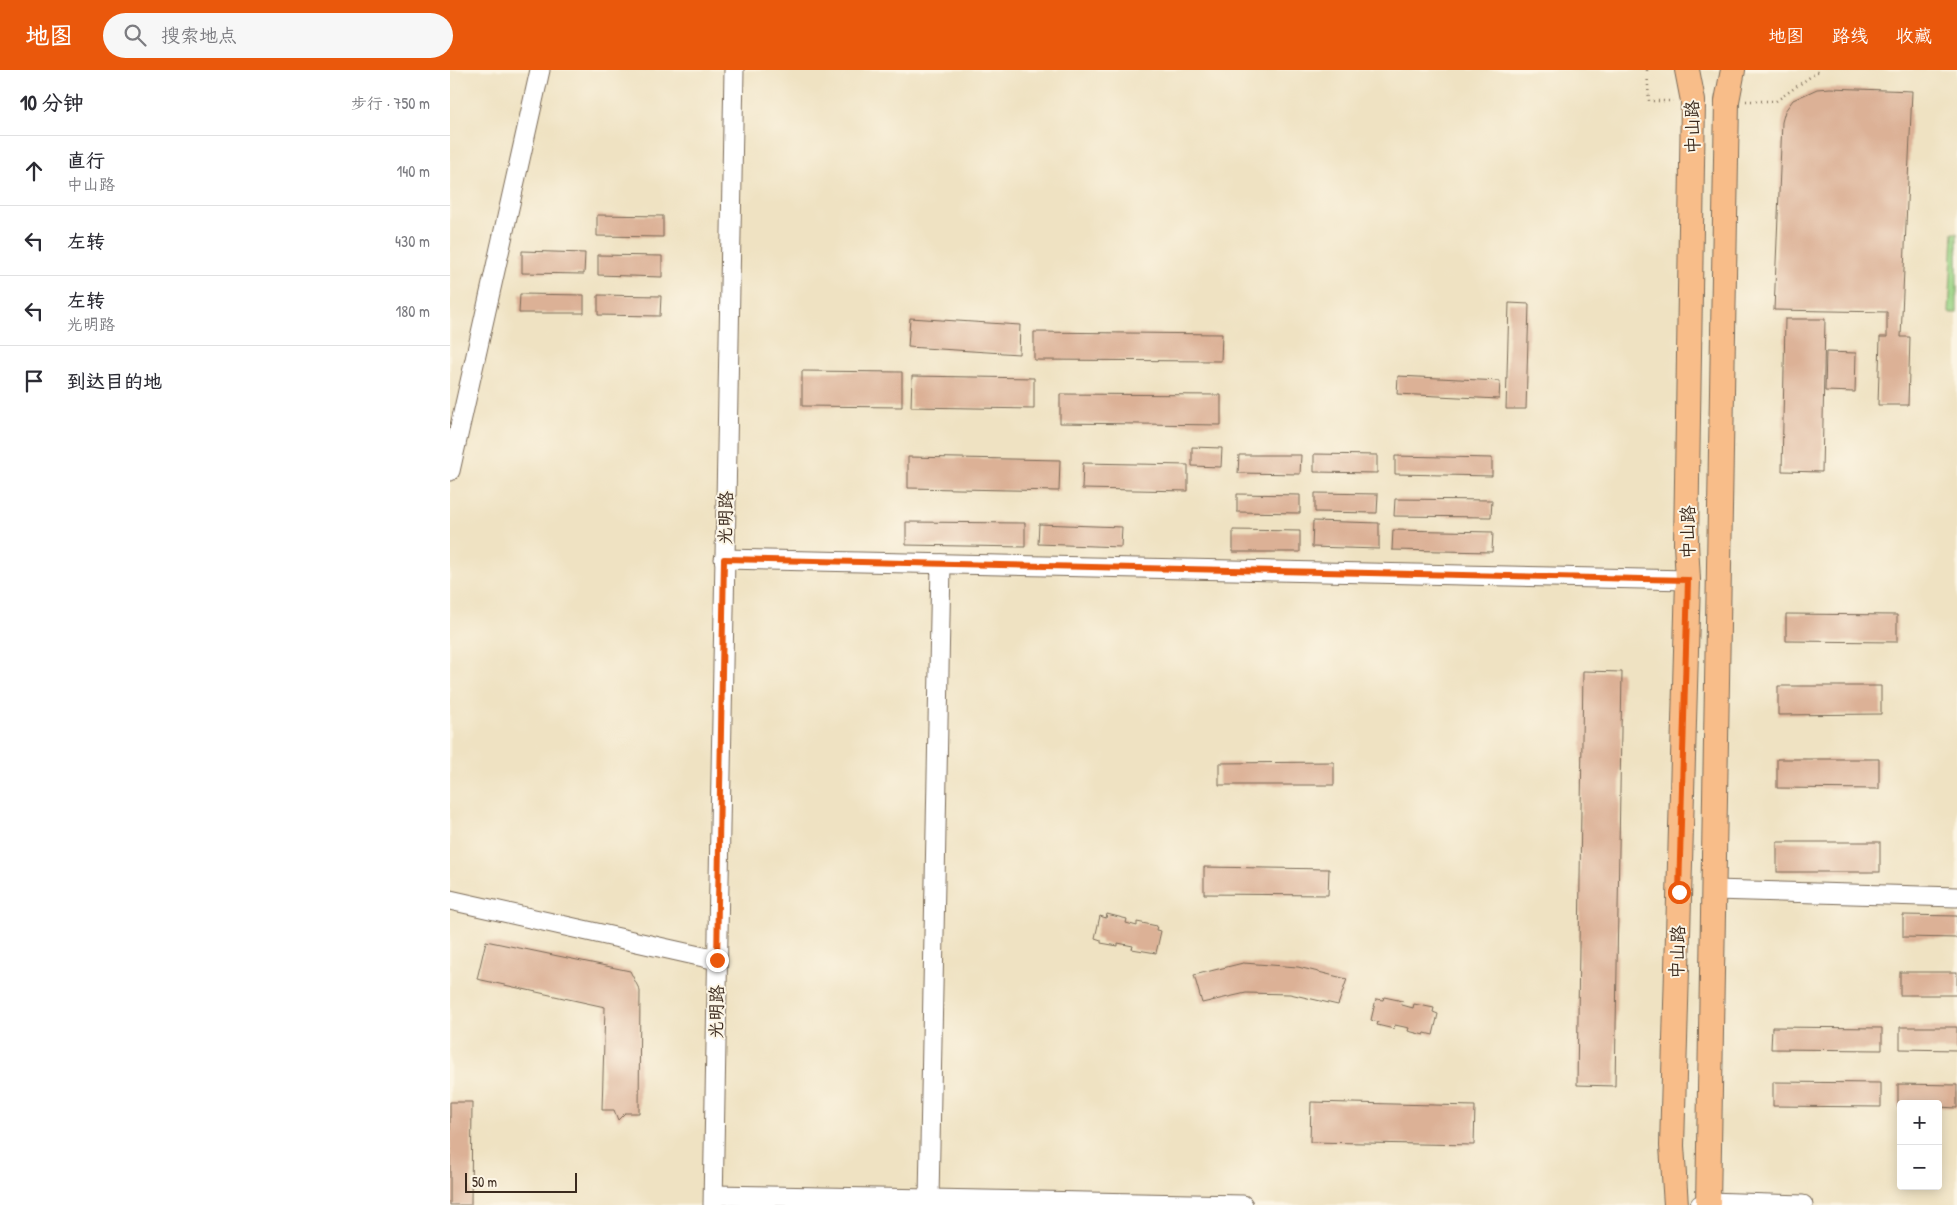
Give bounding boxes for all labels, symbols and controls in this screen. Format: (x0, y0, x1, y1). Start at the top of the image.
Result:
search box (103, 13, 453, 58)
text: 地图 (25, 19, 73, 51)
icon: search (121, 21, 149, 49)
text: 搜索地点 (161, 22, 237, 48)
text: 地图 (1768, 23, 1804, 48)
text: 路线 (1832, 23, 1868, 48)
text: 收藏 (1896, 23, 1932, 48)
text: 10 分钟 (20, 88, 84, 117)
text: 步行 · 750 m (351, 92, 430, 114)
street label: 中山路 (1679, 100, 1705, 154)
text: 直行 (67, 147, 105, 173)
icon: ahead (20, 157, 48, 185)
text: 140 m (396, 160, 430, 182)
text: 中山路 (67, 173, 115, 195)
icon: left (20, 227, 48, 255)
text: 左转 (67, 228, 105, 254)
text: 430 m (395, 230, 430, 252)
text: 左转 (67, 287, 105, 313)
icon: left (20, 297, 48, 325)
text: 180 m (396, 300, 430, 322)
text: 光明路 (67, 313, 115, 335)
icon: arrive (20, 367, 48, 395)
text: 到达目的地 (67, 368, 162, 394)
street label: 光明路 (712, 491, 738, 545)
street label: 中山路 (1675, 505, 1700, 559)
route start (1668, 881, 1691, 904)
street label: 中山路 (1664, 925, 1690, 979)
route end (706, 949, 729, 972)
street label: 光明路 (703, 985, 729, 1039)
map controls (1897, 1100, 1942, 1190)
button: + (1897, 1100, 1942, 1145)
button: − (1897, 1145, 1942, 1190)
scale bar (465, 1170, 578, 1193)
text: 50 m (472, 1172, 497, 1191)

